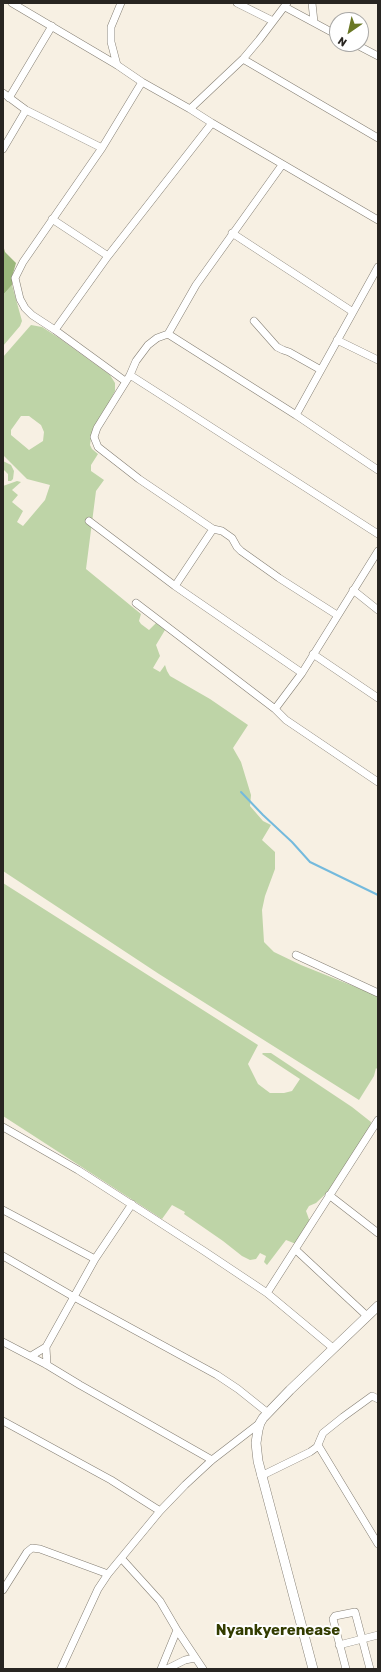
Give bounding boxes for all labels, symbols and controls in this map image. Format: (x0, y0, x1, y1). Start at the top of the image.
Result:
north arrow (329, 12, 369, 52)
text: N (336, 34, 349, 49)
district label: Nyankyerenease (216, 1622, 340, 1640)

